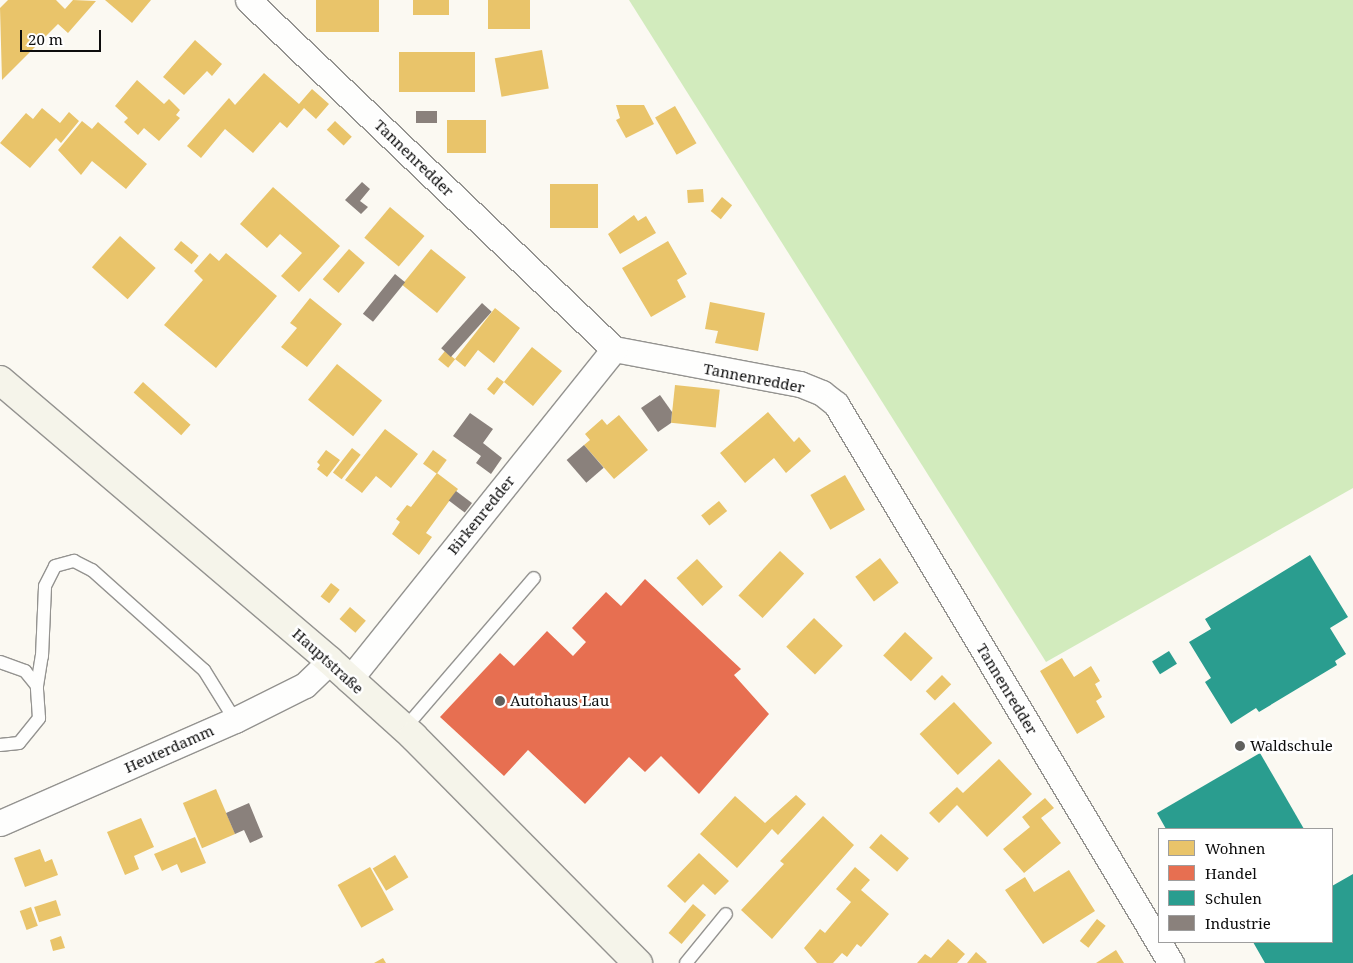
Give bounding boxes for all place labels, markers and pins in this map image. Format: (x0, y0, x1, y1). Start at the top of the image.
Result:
place label: Autohaus Lau (510, 692, 609, 710)
marker: Autohaus Lau (494, 695, 506, 707)
place label: Waldschule (1250, 737, 1333, 755)
marker: Waldschule (1234, 740, 1246, 752)

